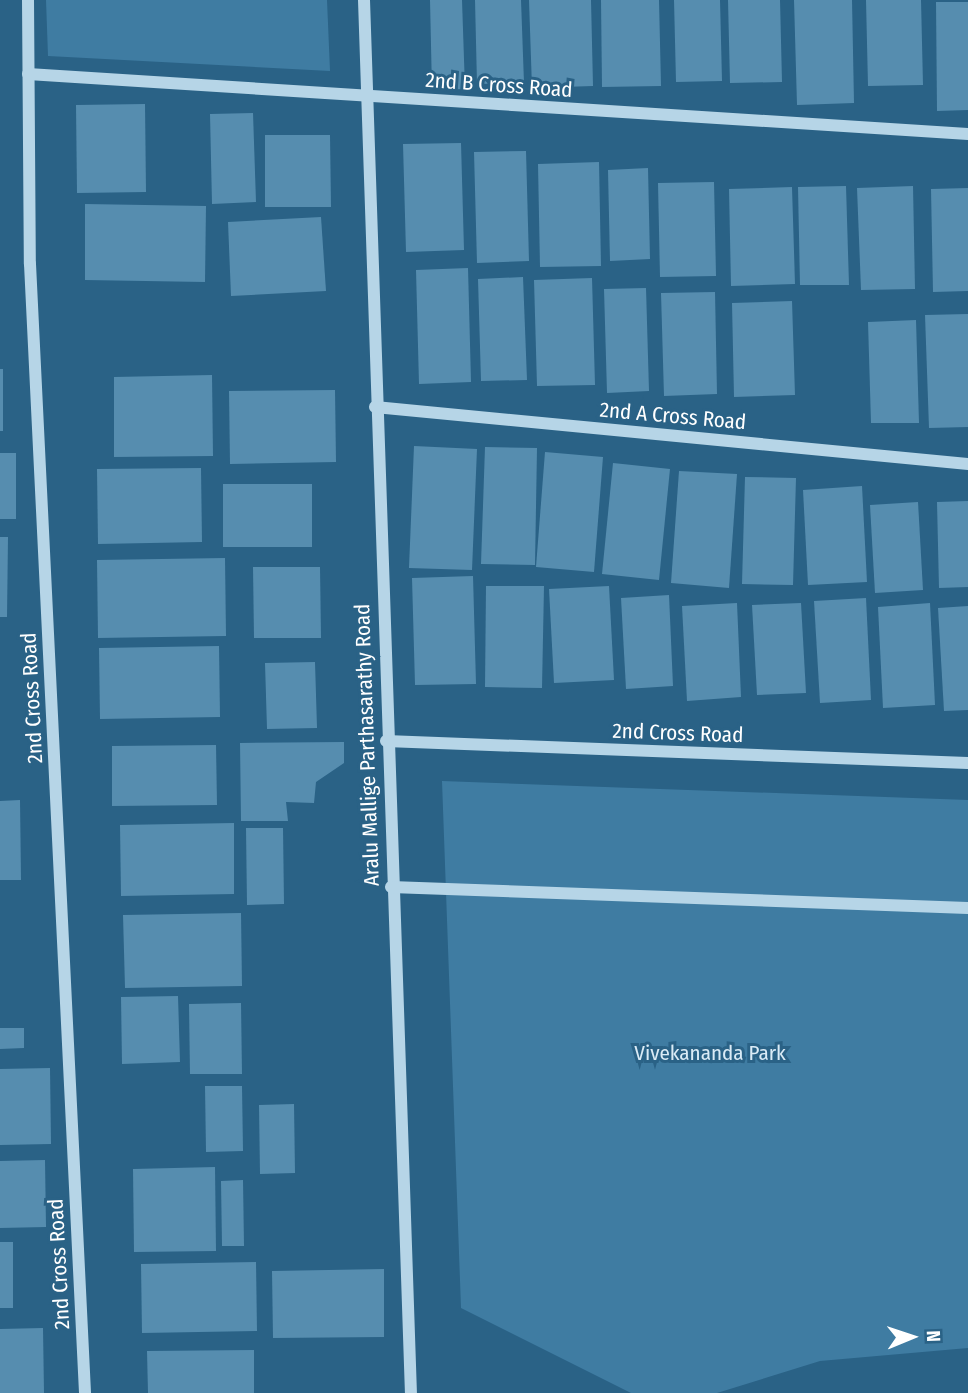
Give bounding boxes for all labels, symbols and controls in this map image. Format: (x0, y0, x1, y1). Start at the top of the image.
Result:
street label: 2nd B Cross Road (425, 67, 573, 103)
street label: 2nd A Cross Road (599, 397, 747, 435)
street label: Aralu Mallige Parthasarathy Road (349, 603, 385, 887)
street label: 2nd Cross Road (16, 632, 48, 764)
street label: 2nd Cross Road (612, 718, 744, 748)
park label: Vivekananda Park (634, 1040, 786, 1066)
street label: 2nd Cross Road (43, 1198, 75, 1330)
north arrow (877, 1302, 947, 1372)
text: N (922, 1330, 945, 1342)

